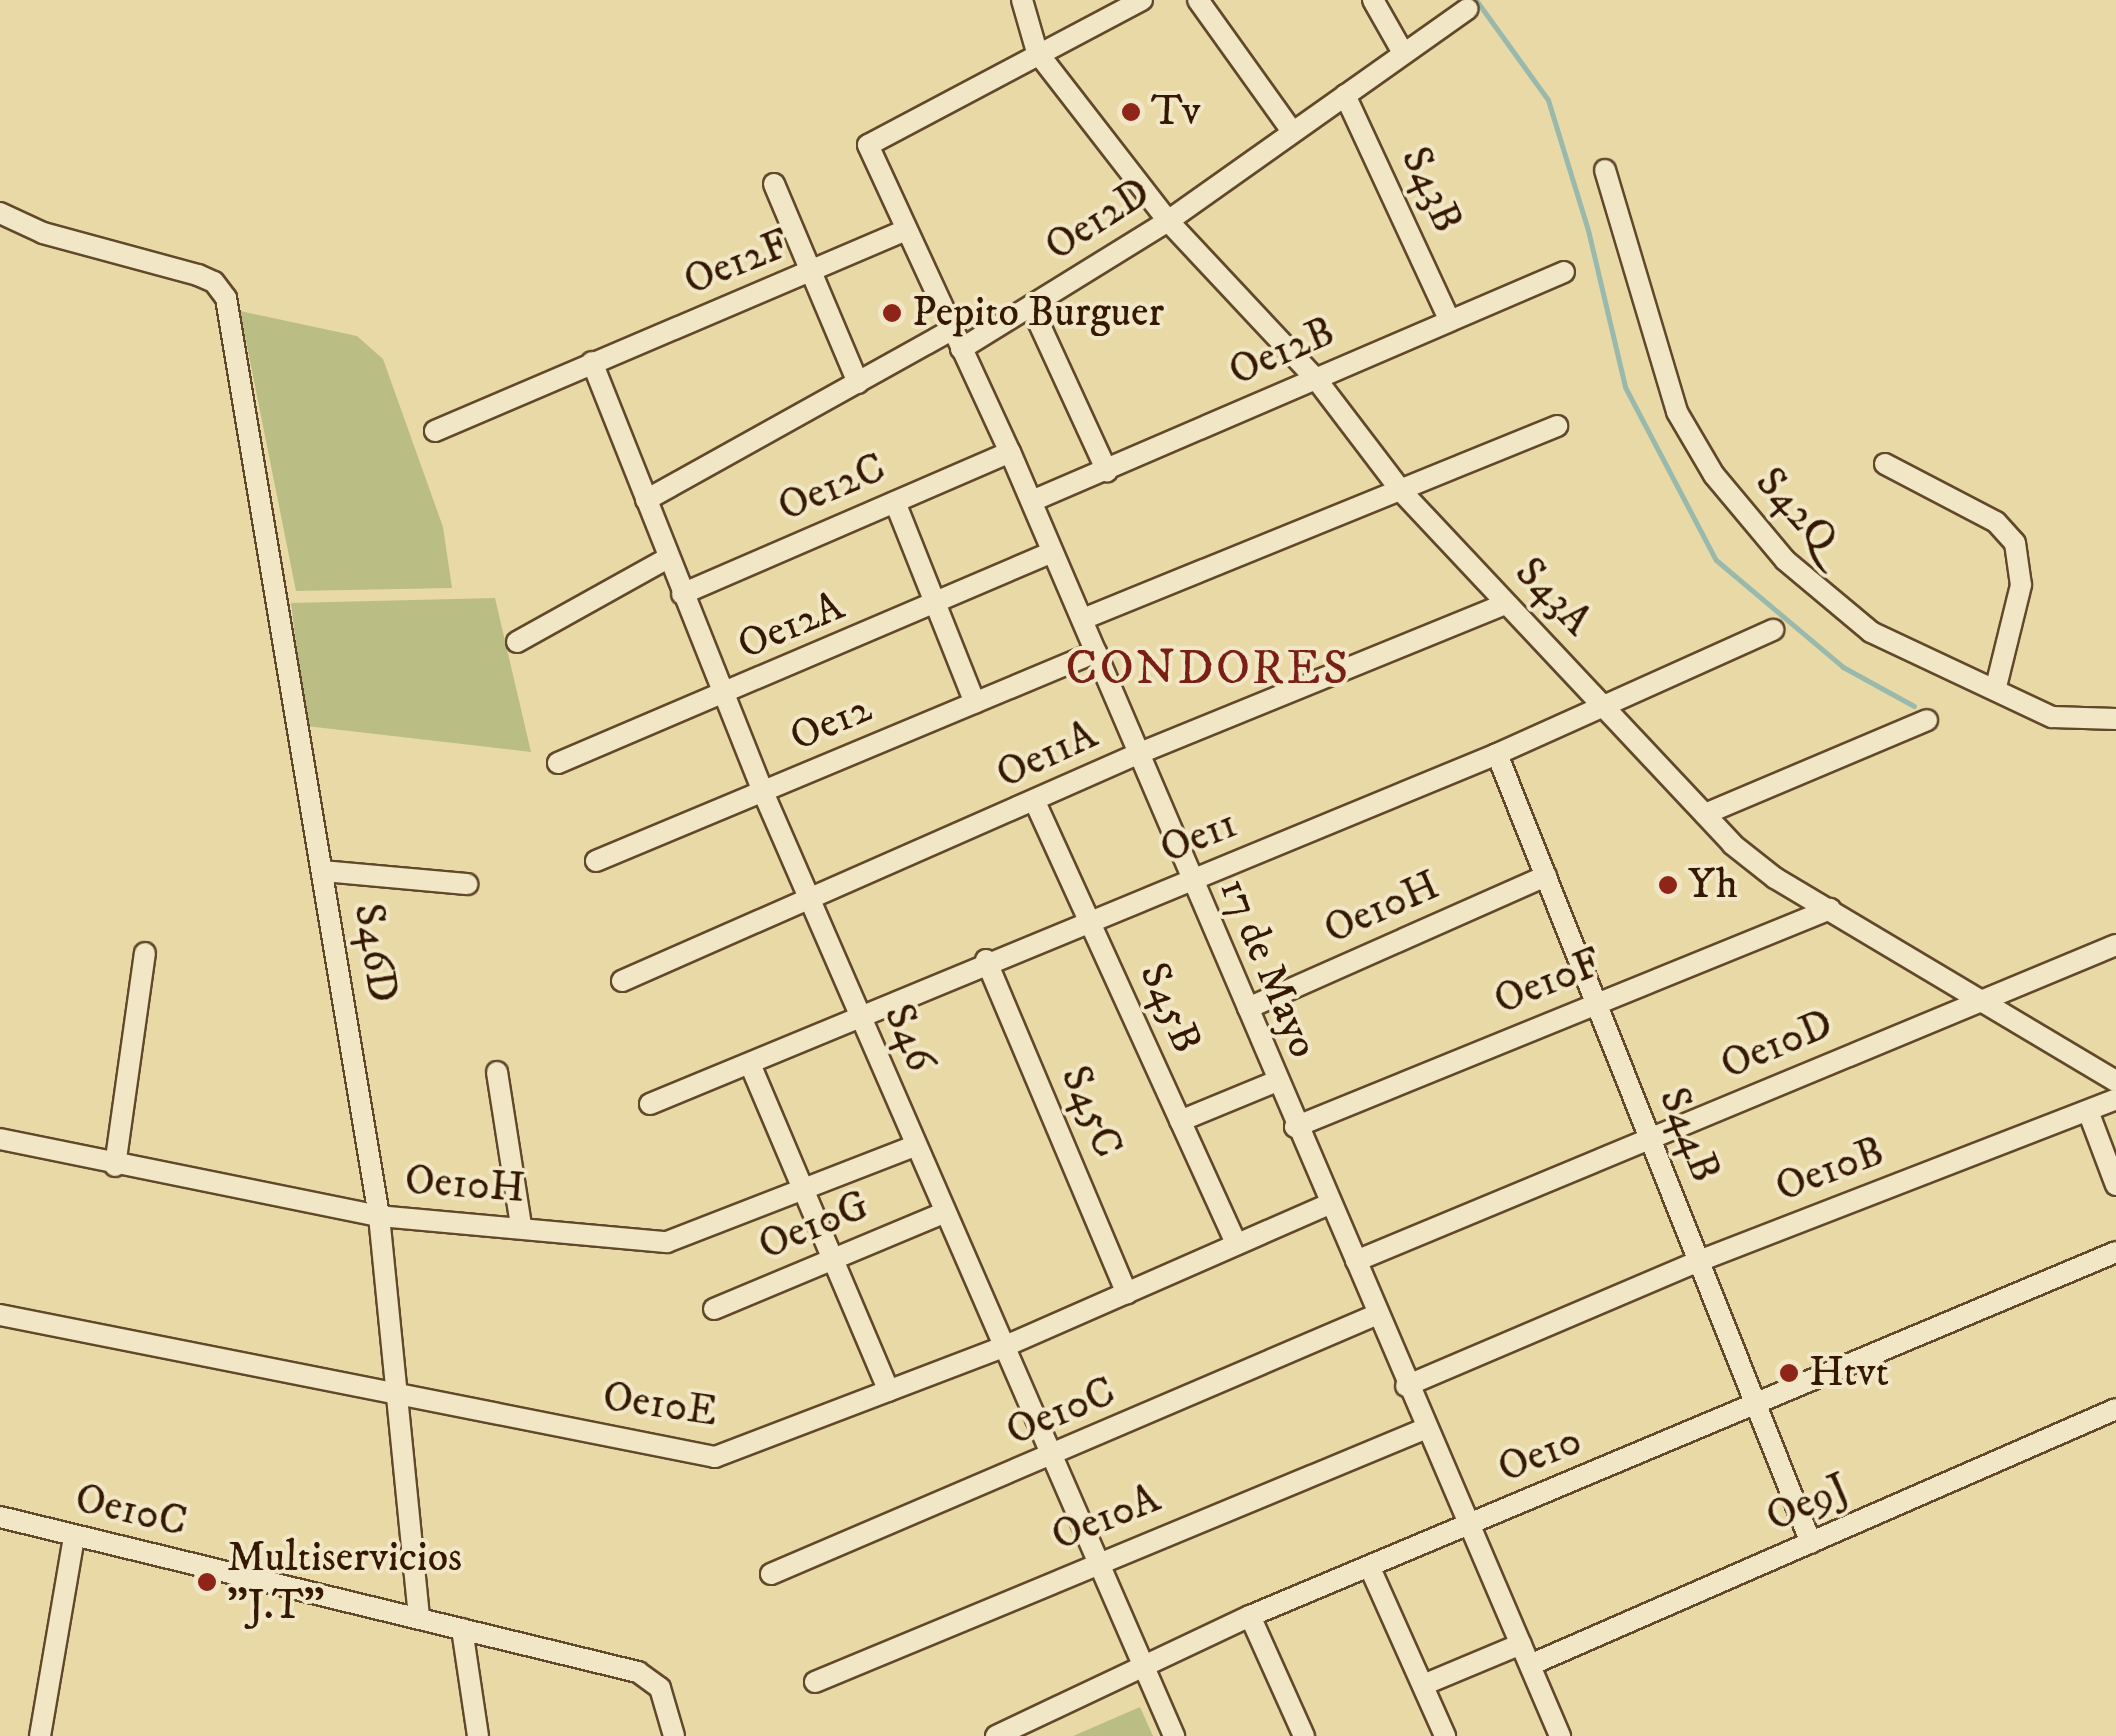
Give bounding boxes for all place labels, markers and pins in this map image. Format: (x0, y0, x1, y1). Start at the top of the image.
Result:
place label: Tv (1151, 87, 1200, 137)
marker: Tv (1120, 101, 1142, 123)
place label: Pepito Burguer (912, 288, 1164, 338)
marker: Pepito Burguer (881, 302, 903, 324)
place label: Yh (1688, 860, 1738, 910)
marker: Yh (1657, 874, 1679, 896)
place label: Htvt (1809, 1348, 1889, 1398)
marker: Htvt (1778, 1362, 1800, 1384)
place label: Multiservicios "J.T" (227, 1533, 462, 1632)
marker: Multiservicios "J.T" (196, 1571, 218, 1593)

